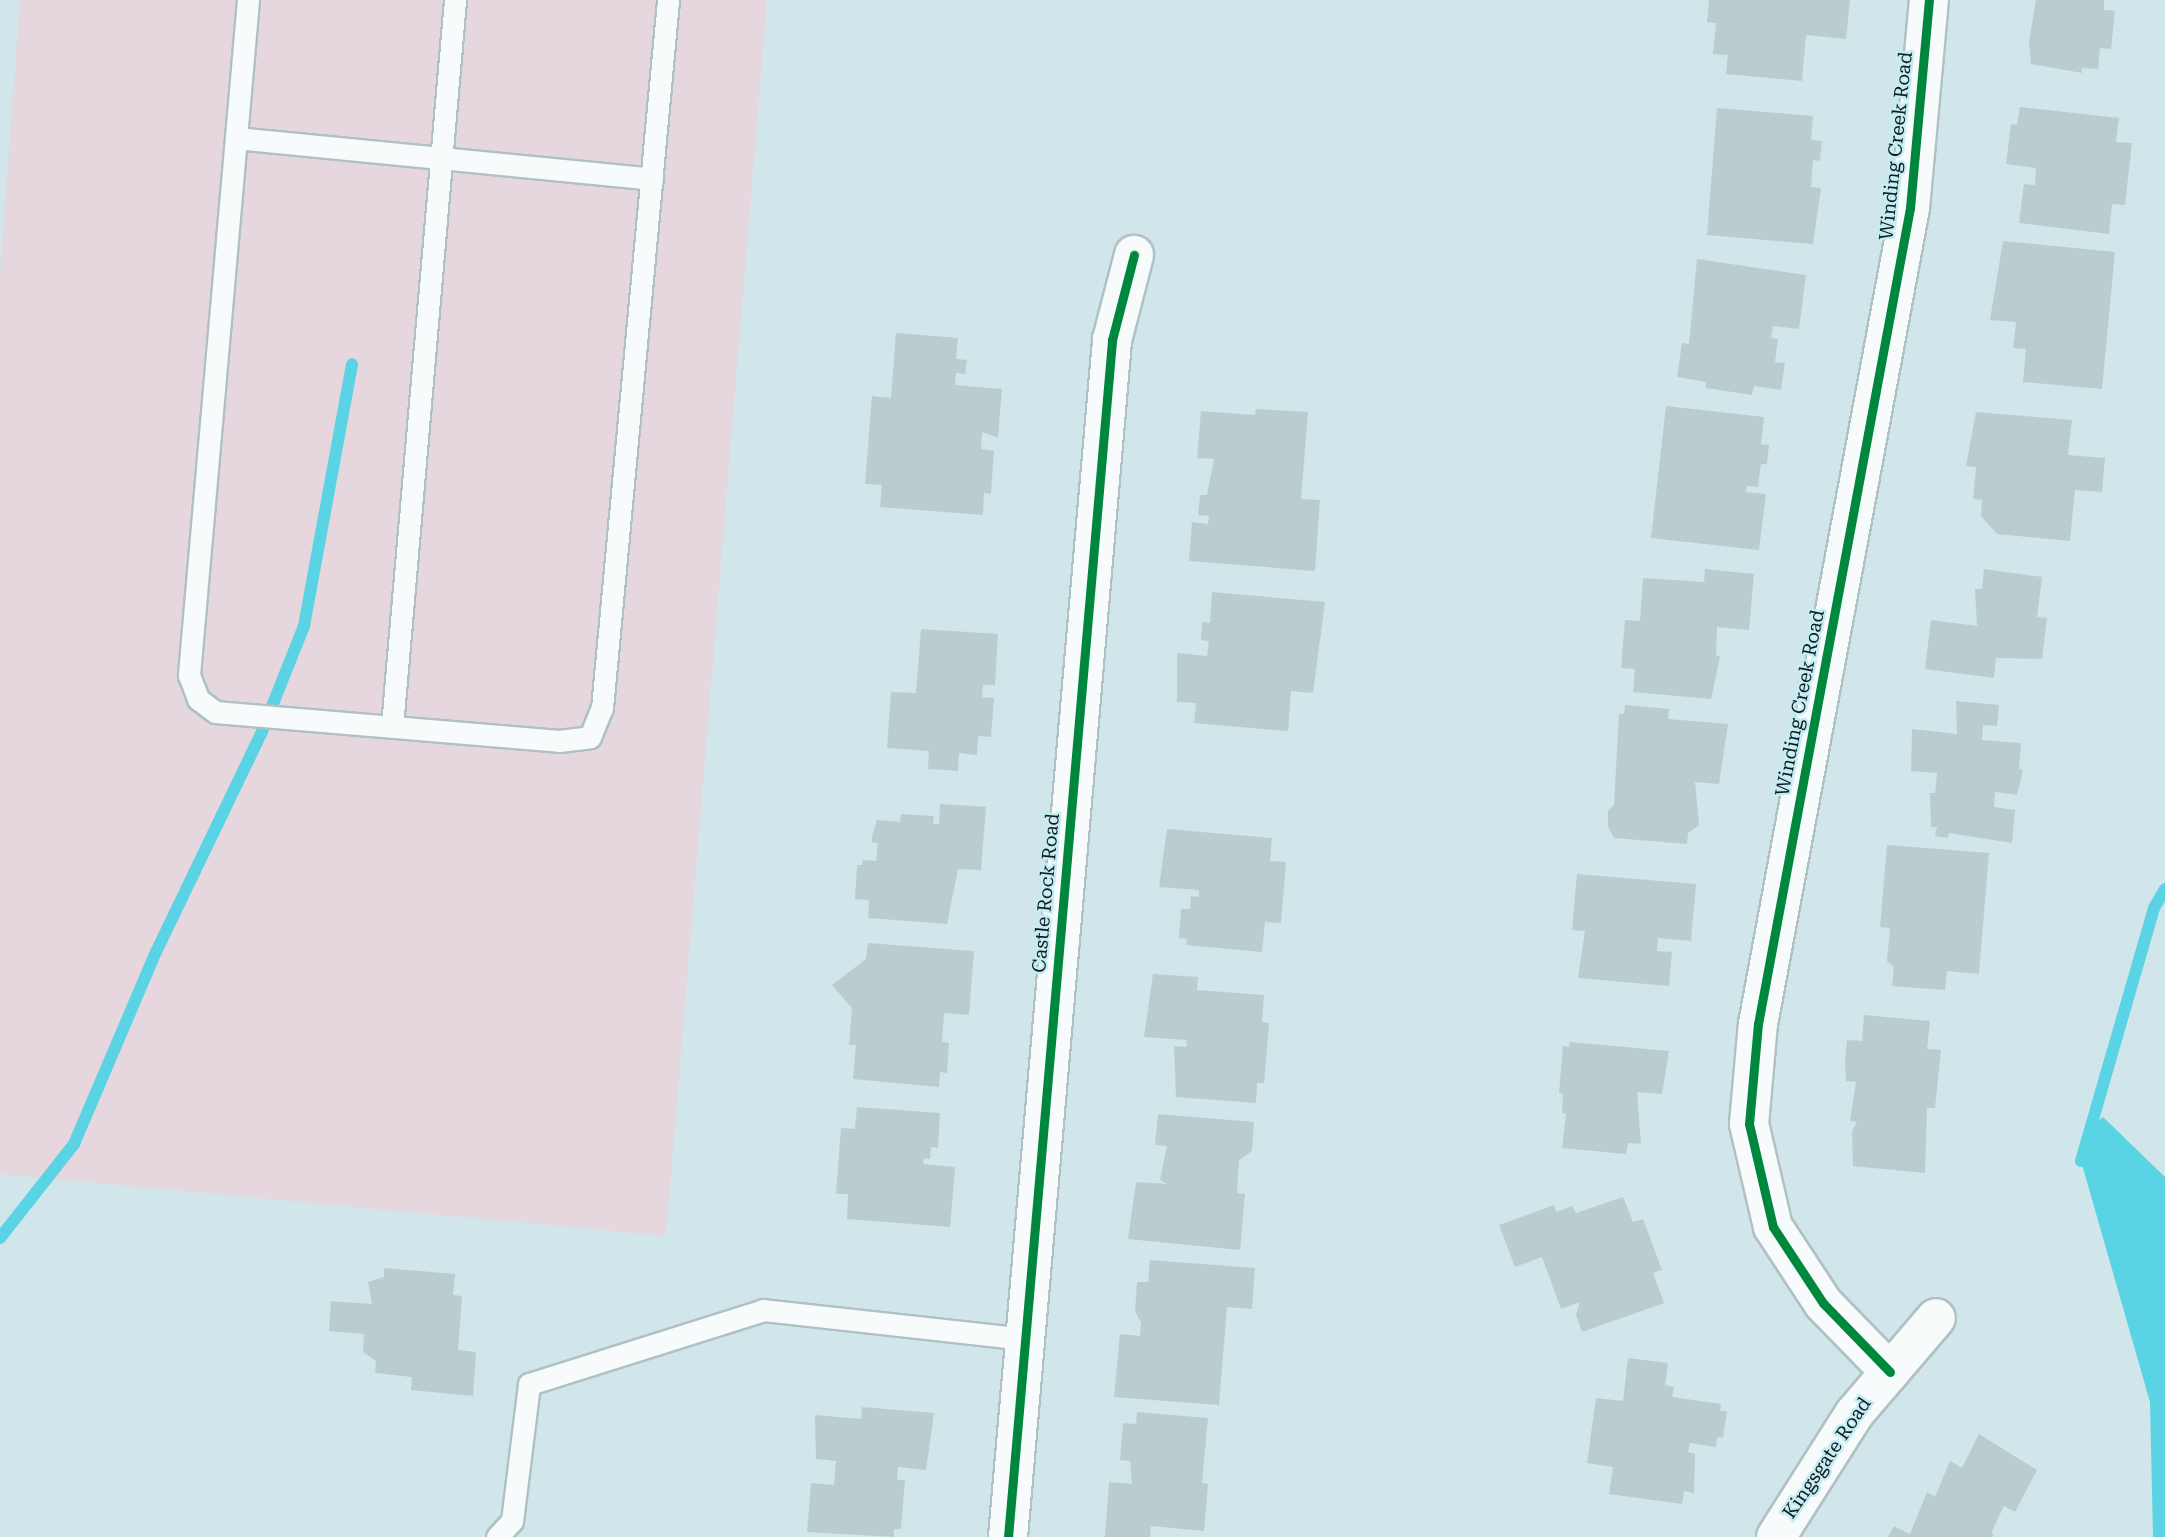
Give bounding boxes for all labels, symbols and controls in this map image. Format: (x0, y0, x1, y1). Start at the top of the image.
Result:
street label: Winding Creek Road (1875, 51, 1917, 241)
street label: Winding Creek Road (1771, 608, 1829, 798)
street label: Castle Rock Road (1028, 812, 1064, 974)
street label: Kingsgate Road (1778, 1393, 1876, 1523)

